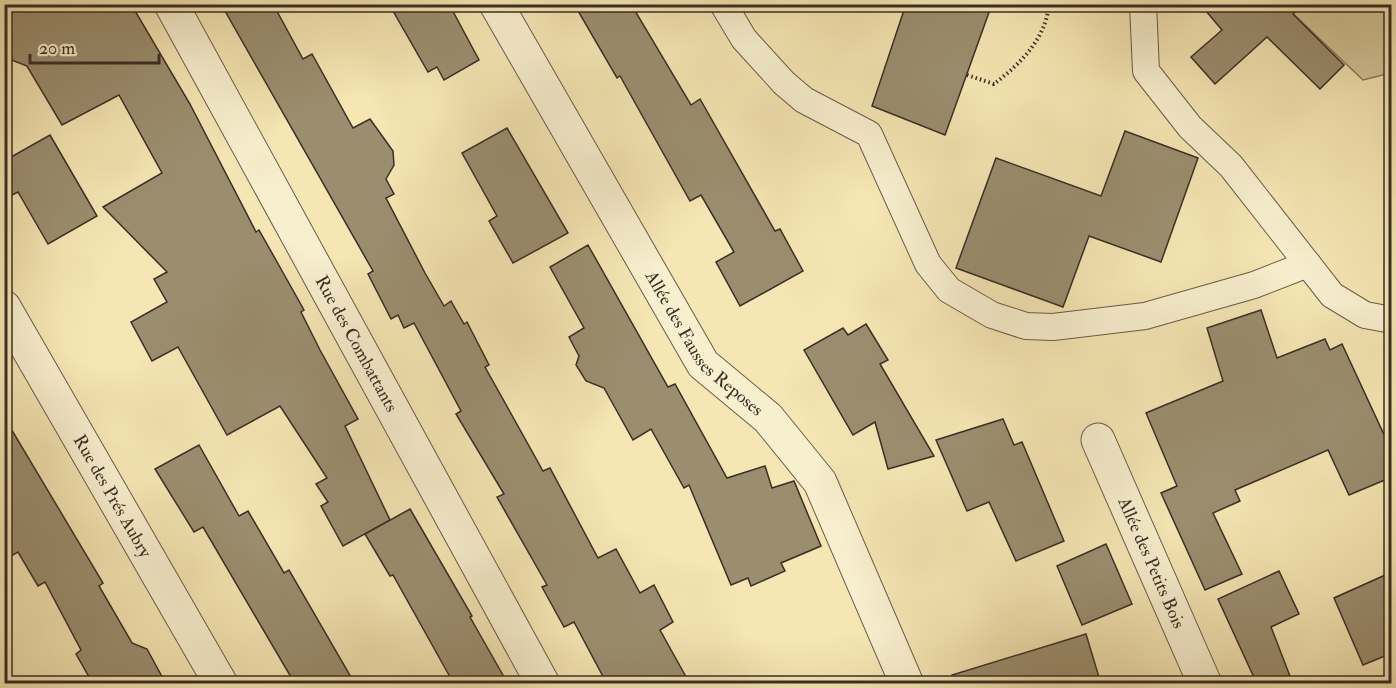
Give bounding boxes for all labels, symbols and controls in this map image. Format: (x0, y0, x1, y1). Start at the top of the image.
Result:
scale bar (30, 27, 159, 65)
text: 20 m (39, 37, 75, 60)
street label: Allée des Fausses Reposes (639, 266, 768, 421)
street label: Rue des Combattants (310, 272, 403, 416)
street label: Rue des Prés Aubry (68, 431, 157, 563)
street label: Allée des Petits Bois (1112, 493, 1190, 632)

